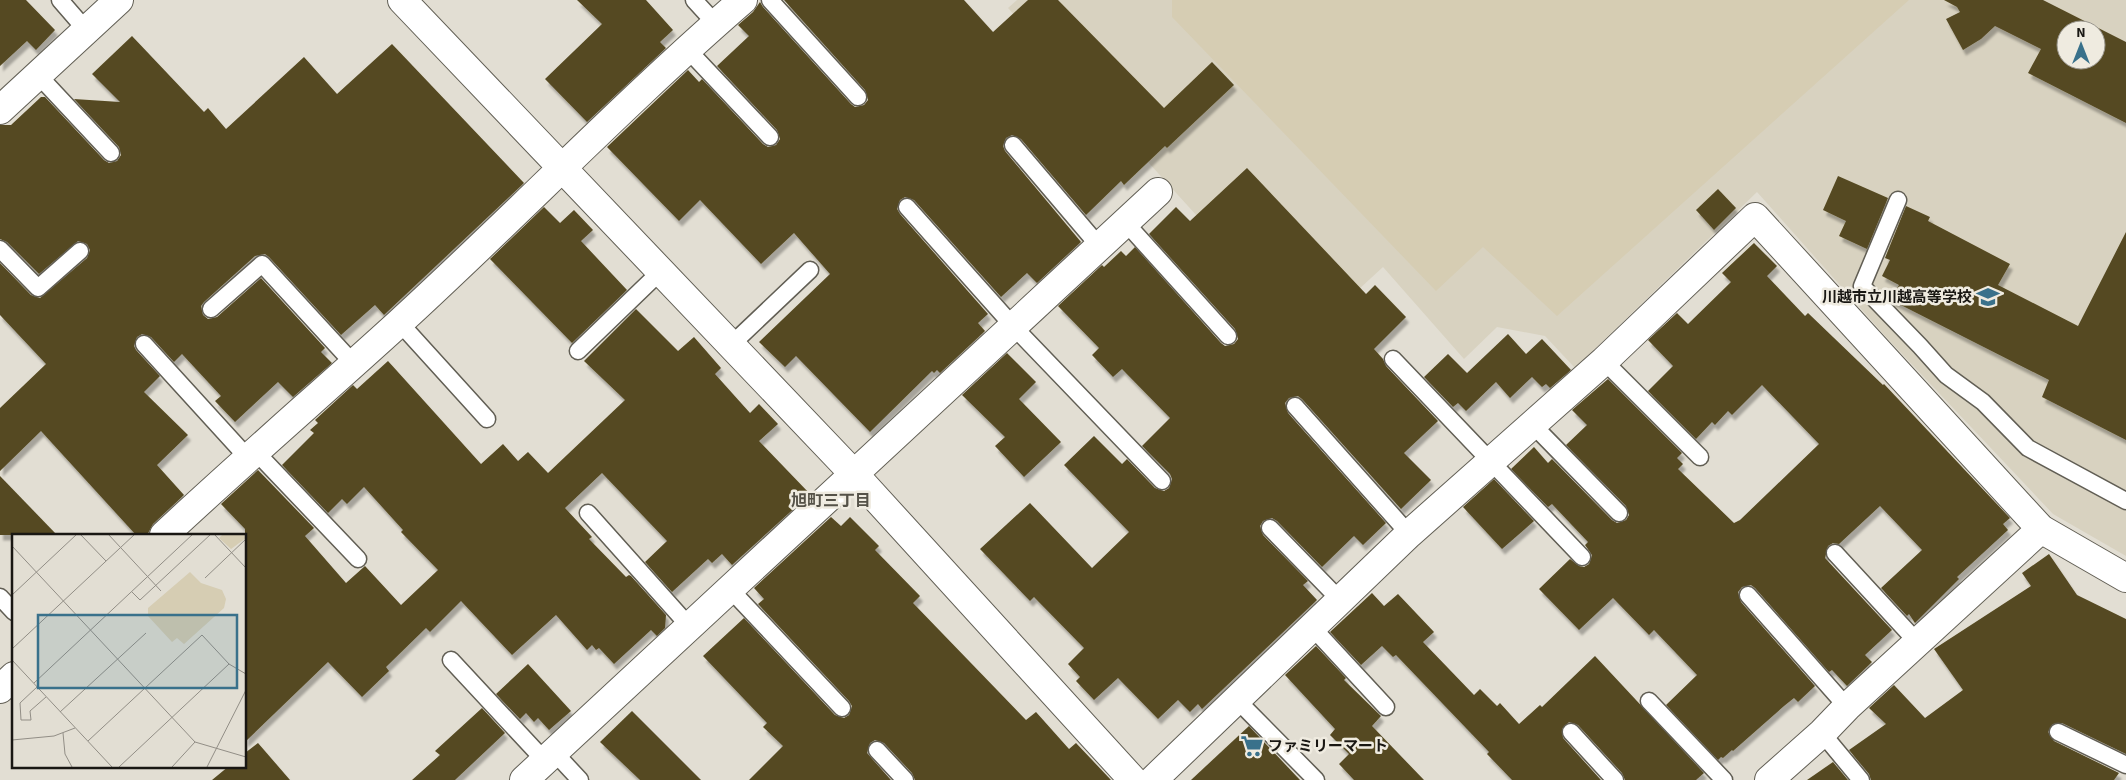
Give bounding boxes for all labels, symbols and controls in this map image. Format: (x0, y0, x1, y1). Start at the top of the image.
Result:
north arrow (2056, 20, 2106, 70)
text: N (2076, 23, 2086, 43)
school or university icon: 川越市立川越高等学校 (1975, 284, 2001, 310)
place label: 川越市立川越高等学校 (1822, 287, 1972, 308)
district label: 旭町三丁目 (791, 490, 871, 512)
inset map (12, 534, 246, 768)
supermarket icon: ファミリーマート (1239, 733, 1265, 759)
place label: ファミリーマート (1268, 736, 1388, 757)

